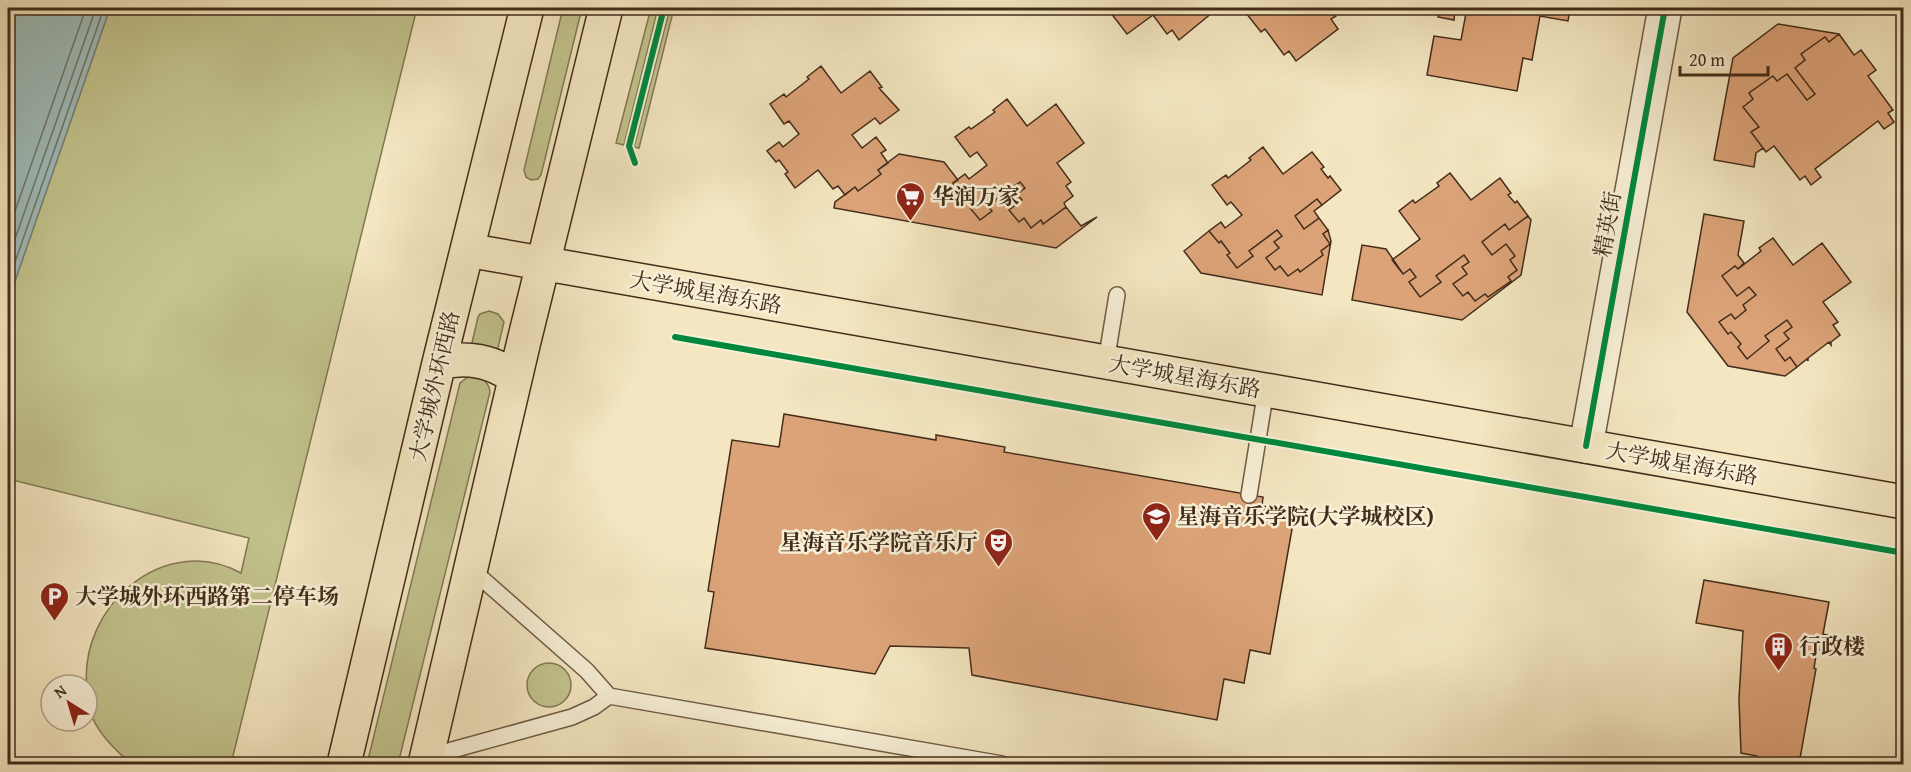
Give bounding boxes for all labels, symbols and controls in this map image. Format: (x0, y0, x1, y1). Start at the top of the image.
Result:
scale bar (1680, 39, 1768, 77)
text: 20 m (1689, 46, 1725, 73)
supermarket icon: 华润万家 (895, 180, 927, 222)
place label: 华润万家 (932, 180, 1020, 212)
street label: 精英街 (1586, 189, 1628, 259)
street label: 大学城星海东路 (627, 263, 785, 321)
street label: 大学城外环西路 (401, 307, 467, 465)
street label: 大学城星海东路 (1106, 347, 1264, 405)
street label: 大学城星海东路 (1603, 434, 1761, 492)
school or university icon: 星海音乐学院(大学城校区) (1140, 500, 1172, 542)
place label: 星海音乐学院(大学城校区) (1177, 500, 1434, 532)
place label: 星海音乐学院音乐厅 (780, 526, 978, 558)
theatre icon: 星海音乐学院音乐厅 (983, 526, 1015, 568)
parking icon: 大学城外环西路第二停车场 (38, 580, 70, 622)
place label: 大学城外环西路第二停车场 (75, 580, 339, 612)
building icon: 行政楼 (1762, 630, 1794, 672)
place label: 行政楼 (1799, 630, 1865, 662)
north arrow (39, 673, 99, 733)
text: N (48, 678, 72, 704)

